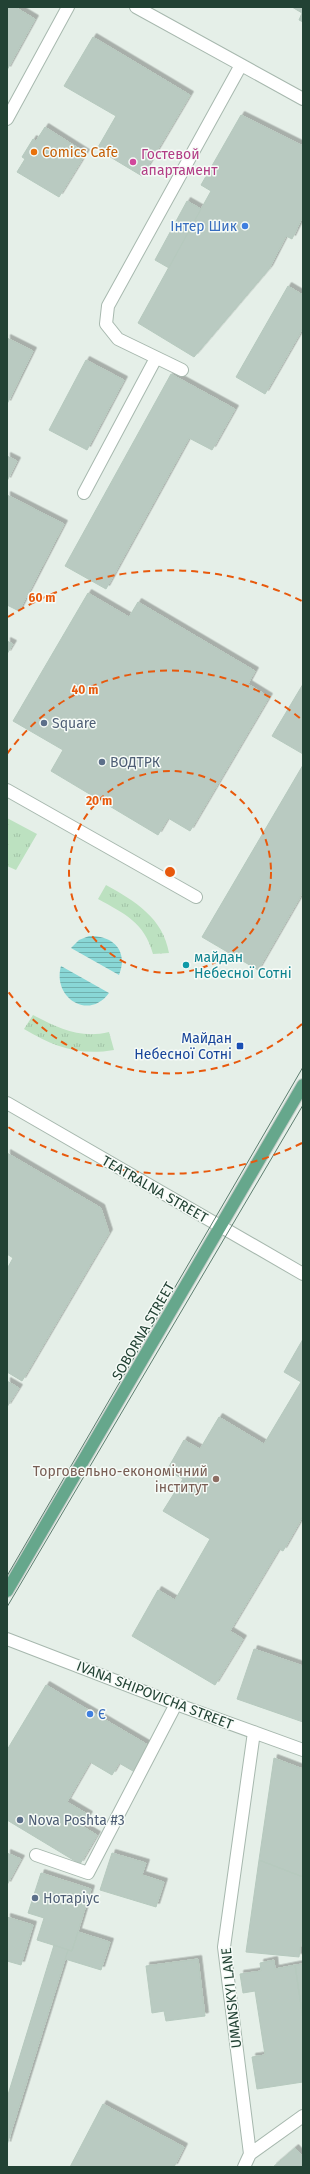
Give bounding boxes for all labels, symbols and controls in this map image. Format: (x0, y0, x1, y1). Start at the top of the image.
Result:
place label: Comics Cafe (42, 144, 118, 161)
place label: Гостевой апартамент (141, 146, 218, 179)
marker: Comics Cafe (29, 147, 39, 157)
marker: Гостевой апартамент (128, 157, 138, 167)
place label: Інтер Шик (170, 218, 238, 235)
marker: Інтер Шик (240, 221, 250, 231)
text: 60 m (29, 591, 55, 605)
text: 40 m (72, 683, 98, 697)
place label: Square (52, 715, 96, 732)
marker: Square (39, 718, 49, 728)
place label: ВОДТРК (110, 754, 161, 771)
marker: ВОДТРК (97, 757, 107, 767)
text: 20 m (86, 794, 112, 808)
centre of rings (163, 865, 177, 879)
place label: майдан Небесної Сотні (194, 949, 292, 982)
marker: майдан Небесної Сотні (181, 960, 191, 970)
place label: Майдан Небесної Сотні (134, 1030, 232, 1063)
marker: Майдан Небесної Сотні (235, 1041, 245, 1051)
street label: TEATRALNA STREET (99, 1152, 211, 1227)
street label: SOBORNA STREET (108, 1278, 179, 1383)
place label: Торговельно-економічний інститут (33, 1463, 209, 1496)
marker: Торговельно-економічний інститут (211, 1474, 221, 1484)
street label: IVANA SHIPOVICHA STREET (74, 1658, 236, 1733)
place label: Є (98, 1706, 106, 1723)
marker: Є (85, 1709, 95, 1719)
place label: Nova Poshta #3 (28, 1812, 125, 1829)
marker: Nova Poshta #3 (15, 1815, 25, 1825)
place label: Нотаріус (43, 1890, 100, 1907)
marker: Нотаріус (30, 1893, 40, 1903)
street label: UMANSKYI LANE (218, 1947, 245, 2049)

